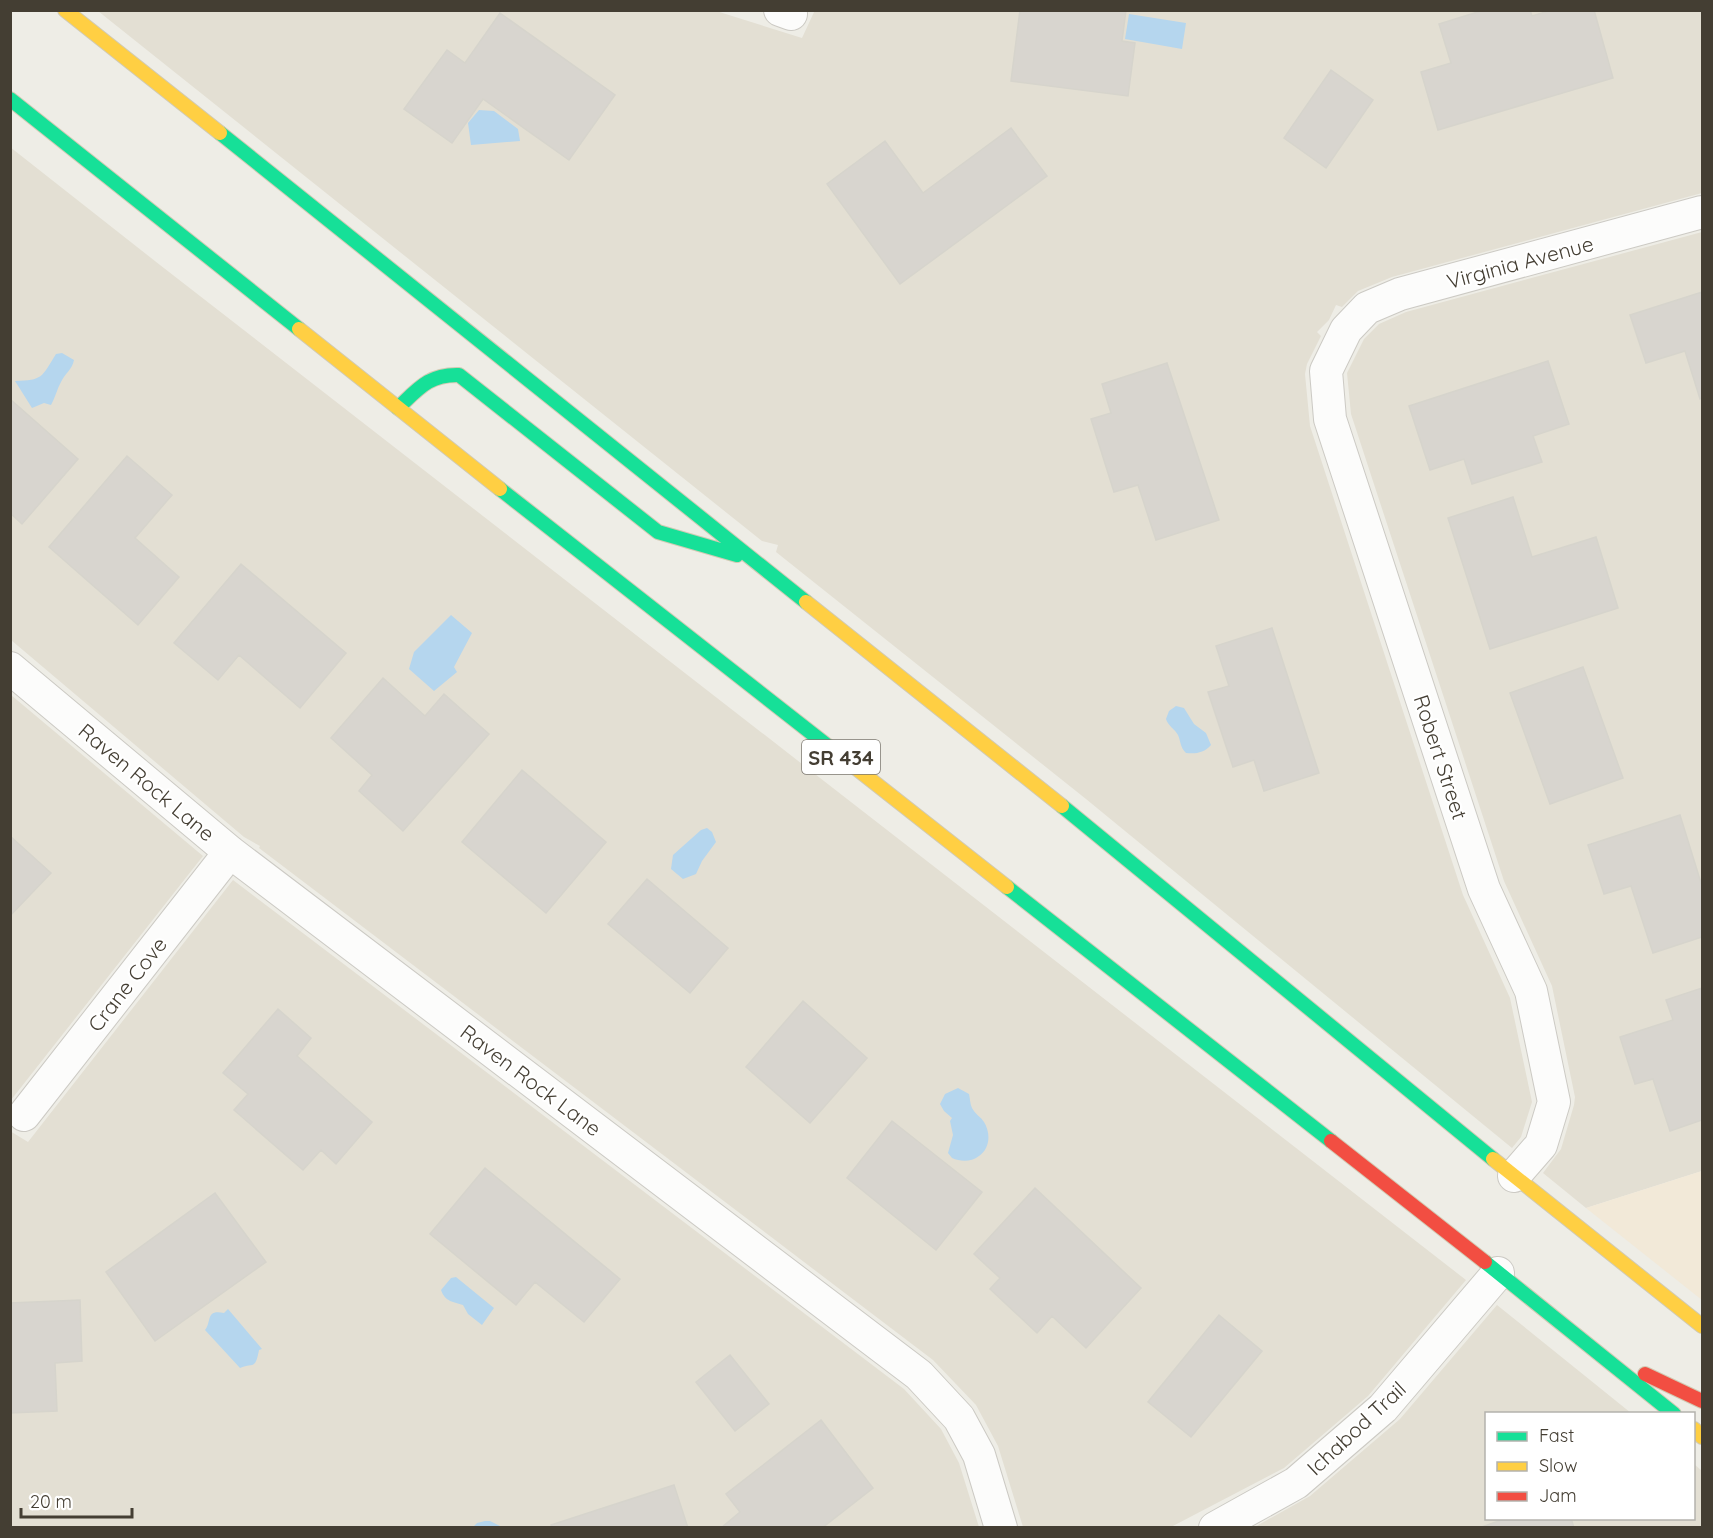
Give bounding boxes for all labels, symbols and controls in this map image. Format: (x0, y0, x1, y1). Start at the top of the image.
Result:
street label: Virginia Avenue (1444, 230, 1596, 294)
street label: Robert Street (1409, 691, 1473, 823)
street label: Raven Rock Lane (74, 717, 220, 847)
road number: SR 434 (802, 740, 880, 774)
street label: Crane Cove (82, 931, 172, 1037)
street label: Raven Rock Lane (455, 1019, 607, 1141)
street label: Ichabod Trail (1301, 1376, 1411, 1480)
legend (1485, 1412, 1695, 1520)
text: Fast (1539, 1424, 1574, 1447)
text: Slow (1539, 1454, 1577, 1477)
scale bar (21, 1481, 132, 1519)
text: Jam (1539, 1484, 1577, 1507)
text: 20 m (30, 1490, 72, 1513)

